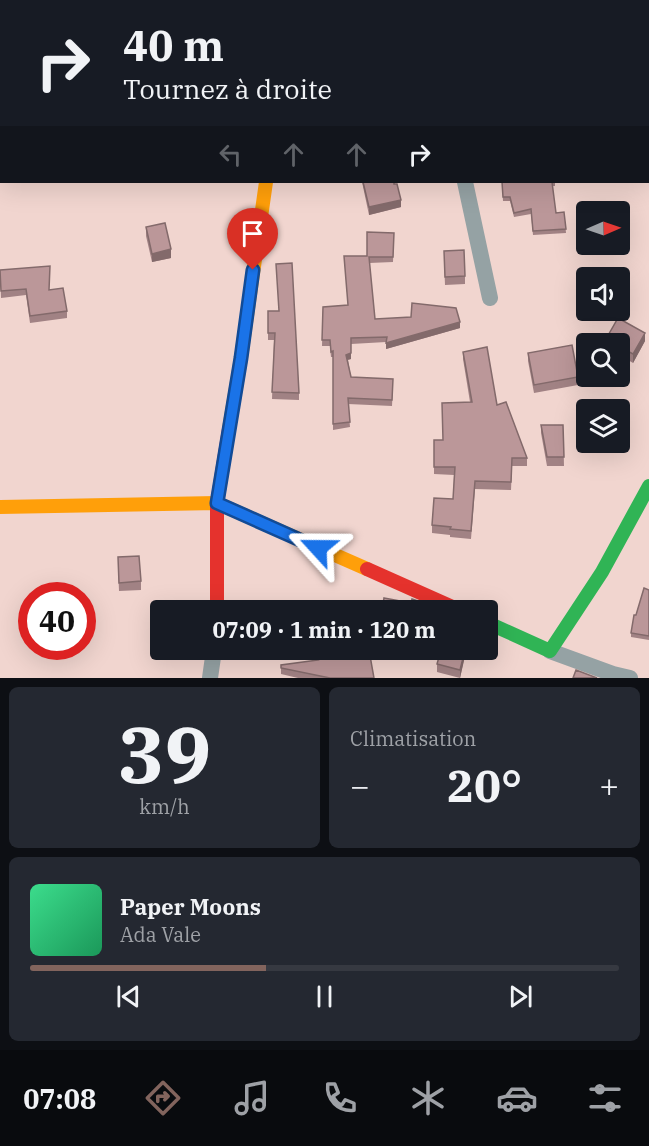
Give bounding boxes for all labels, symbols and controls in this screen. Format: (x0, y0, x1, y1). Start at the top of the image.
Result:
text: 40 m (123, 18, 224, 73)
icon: right (24, 24, 102, 102)
text: Tournez à droite (123, 71, 332, 106)
icon: left (214, 138, 247, 171)
icon: ahead (277, 138, 310, 171)
icon: ahead (340, 138, 373, 171)
icon: right (403, 138, 436, 171)
north arrow (576, 201, 630, 255)
map controls (576, 201, 630, 453)
pin (227, 208, 278, 270)
icon: arrive (236, 217, 269, 250)
button: sound (576, 267, 630, 321)
button: search (576, 333, 630, 387)
button: layers (576, 399, 630, 453)
position arrow (286, 516, 350, 580)
speed limit sign: 40 (18, 582, 96, 660)
text: 07:09 · 1 min · 120 m (212, 615, 436, 644)
text: 39 (118, 703, 211, 804)
text: Climatisation (350, 725, 476, 752)
text: 20° (447, 756, 522, 814)
text: − (350, 764, 370, 807)
text: + (599, 764, 619, 807)
text: km/h (139, 793, 190, 820)
text: Paper Moons (120, 892, 261, 921)
text: Ada Vale (120, 921, 201, 948)
icon: previous (112, 980, 145, 1013)
icon: pause (308, 980, 341, 1013)
icon: next (504, 980, 537, 1013)
icon: directions (142, 1077, 184, 1119)
icon: music (231, 1077, 273, 1119)
icon: phone (319, 1077, 361, 1119)
icon: climate (407, 1077, 449, 1119)
icon: car (496, 1077, 538, 1119)
icon: filters (584, 1077, 626, 1119)
text: 07:08 (23, 1081, 96, 1116)

